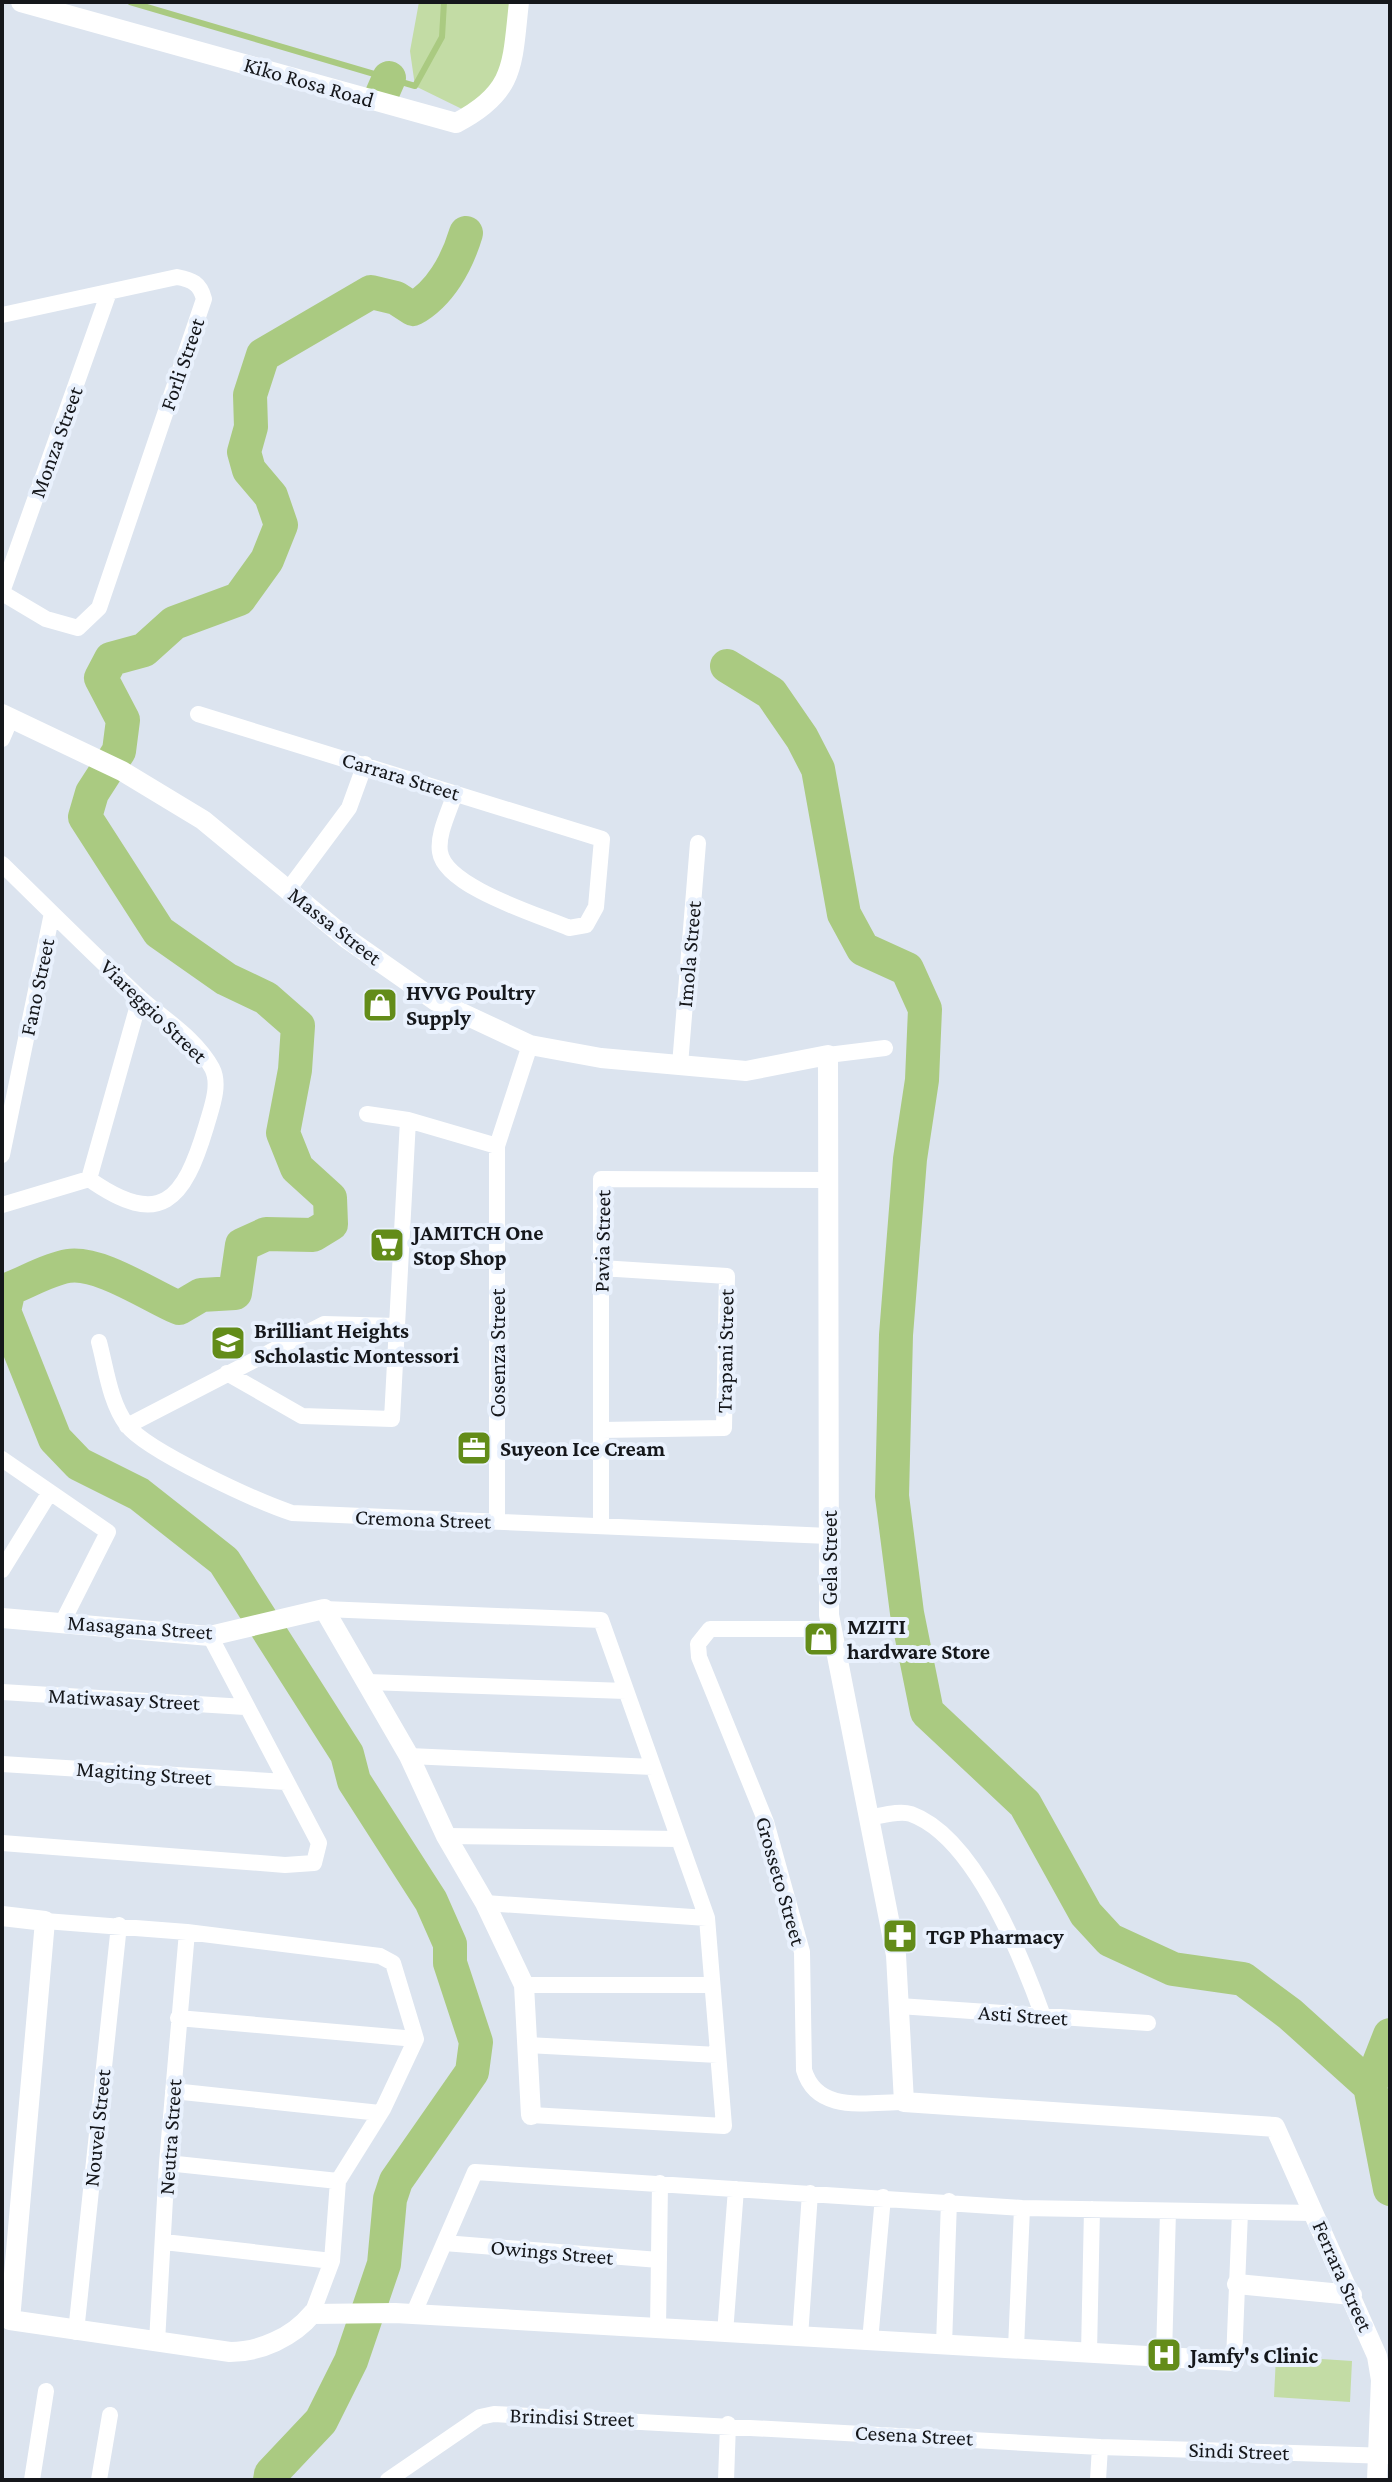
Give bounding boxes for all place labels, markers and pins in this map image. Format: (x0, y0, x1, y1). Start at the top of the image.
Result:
place label: HVVG Poultry Supply (406, 980, 535, 1030)
shop icon: HVVG Poultry Supply (361, 986, 399, 1024)
place label: JAMITCH One Stop Shop (411, 1220, 543, 1270)
supermarket icon: JAMITCH One Stop Shop (368, 1226, 406, 1264)
place label: Brilliant Heights Scholastic Montessori (254, 1318, 460, 1368)
school or university icon: Brilliant Heights Scholastic Montessori (209, 1324, 247, 1362)
office icon: Suyeon Ice Cream (455, 1429, 493, 1467)
place label: Suyeon Ice Cream (500, 1436, 666, 1461)
place label: MZITI hardware Store (847, 1614, 990, 1664)
shop icon: MZITI hardware Store (802, 1620, 840, 1658)
pharmacy icon: TGP Pharmacy (881, 1917, 919, 1955)
place label: TGP Pharmacy (926, 1924, 1064, 1949)
hospital icon: Jamfy's Clinic (1145, 2336, 1183, 2374)
place label: Jamfy's Clinic (1188, 2343, 1318, 2368)

